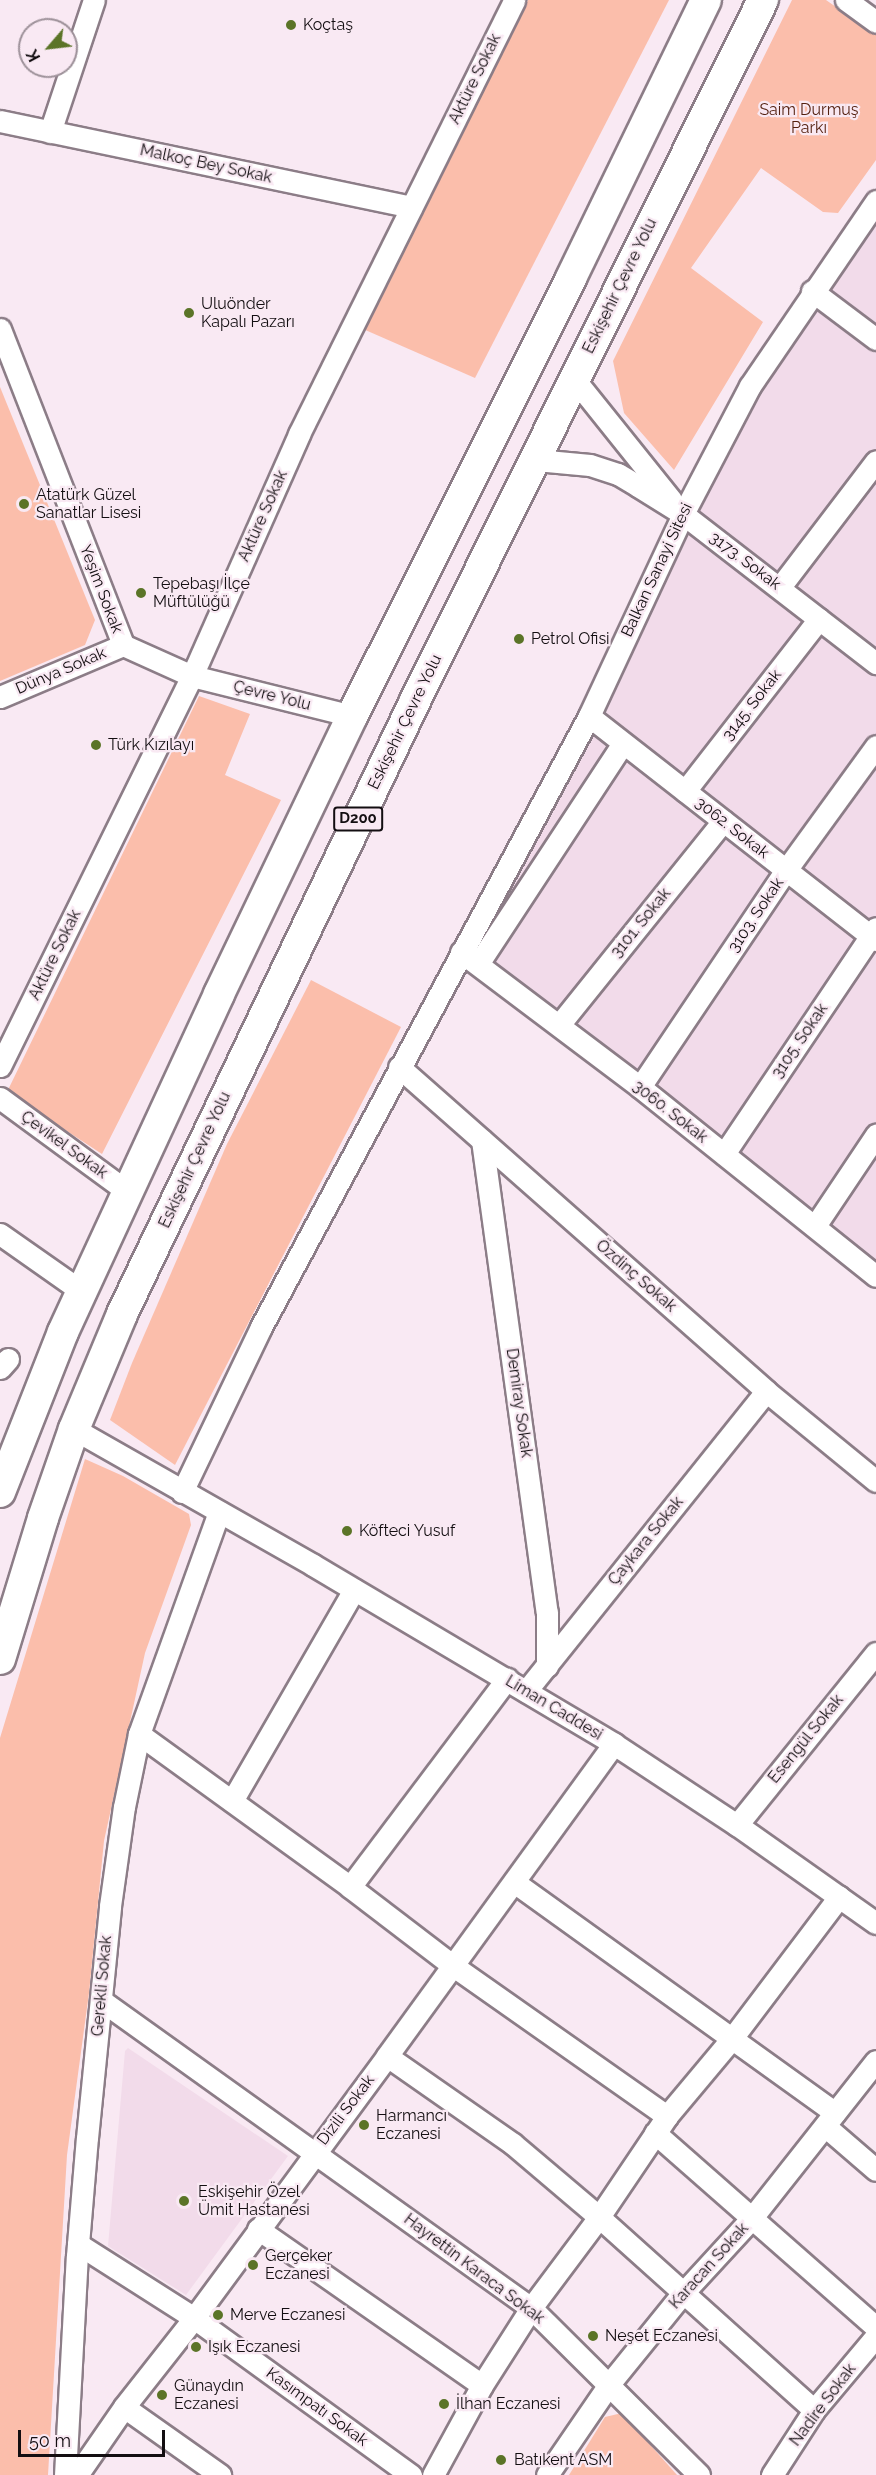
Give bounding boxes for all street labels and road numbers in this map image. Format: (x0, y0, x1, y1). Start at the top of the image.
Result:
street label: Aktüre Sokak (445, 31, 505, 127)
street label: Malkoç Bey Sokak (138, 141, 274, 187)
street label: Eskişehir Çevre Yolu (579, 215, 661, 357)
street label: Aktüre Sokak (234, 467, 292, 565)
street label: Balkan Sanayi Sitesi (617, 500, 697, 640)
street label: 3173. Sokak (706, 528, 784, 594)
street label: Yeşim Sokak (75, 542, 127, 636)
street label: Dünya Sokak (13, 643, 109, 699)
street label: Eskişehir Çevre Yolu (364, 651, 446, 793)
street label: 3145. Sokak (718, 666, 786, 744)
street label: Çevre Yolu (231, 677, 313, 715)
street label: 3062. Sokak (691, 793, 773, 863)
road number: D200 (332, 807, 384, 831)
street label: 3103. Sokak (724, 874, 788, 956)
street label: 3101. Sokak (607, 884, 675, 962)
street label: Aktüre Sokak (25, 907, 85, 1003)
street label: 3105. Sokak (768, 1000, 832, 1082)
street label: 3060. Sokak (629, 1077, 711, 1147)
street label: Eskişehir Çevre Yolu (155, 1088, 235, 1232)
street label: Çevikel Sokak (17, 1107, 111, 1183)
street label: Özdinç Sokak (592, 1236, 680, 1316)
street label: Demiray Sokak (502, 1347, 536, 1459)
street label: Çaykara Sokak (604, 1493, 688, 1589)
street label: Liman Caddesi (502, 1671, 606, 1745)
street label: Esengül Sokak (764, 1691, 848, 1787)
street label: Gerekli Sokak (88, 1935, 116, 2037)
street label: Dizili Sokak (313, 2071, 379, 2149)
street label: Hayrettin Karaca Sokak (400, 2210, 548, 2328)
street label: Karacan Sokak (665, 2219, 753, 2313)
street label: Nadire Sokak (786, 2360, 860, 2450)
street label: Kasımpatı Sokak (262, 2364, 372, 2450)

